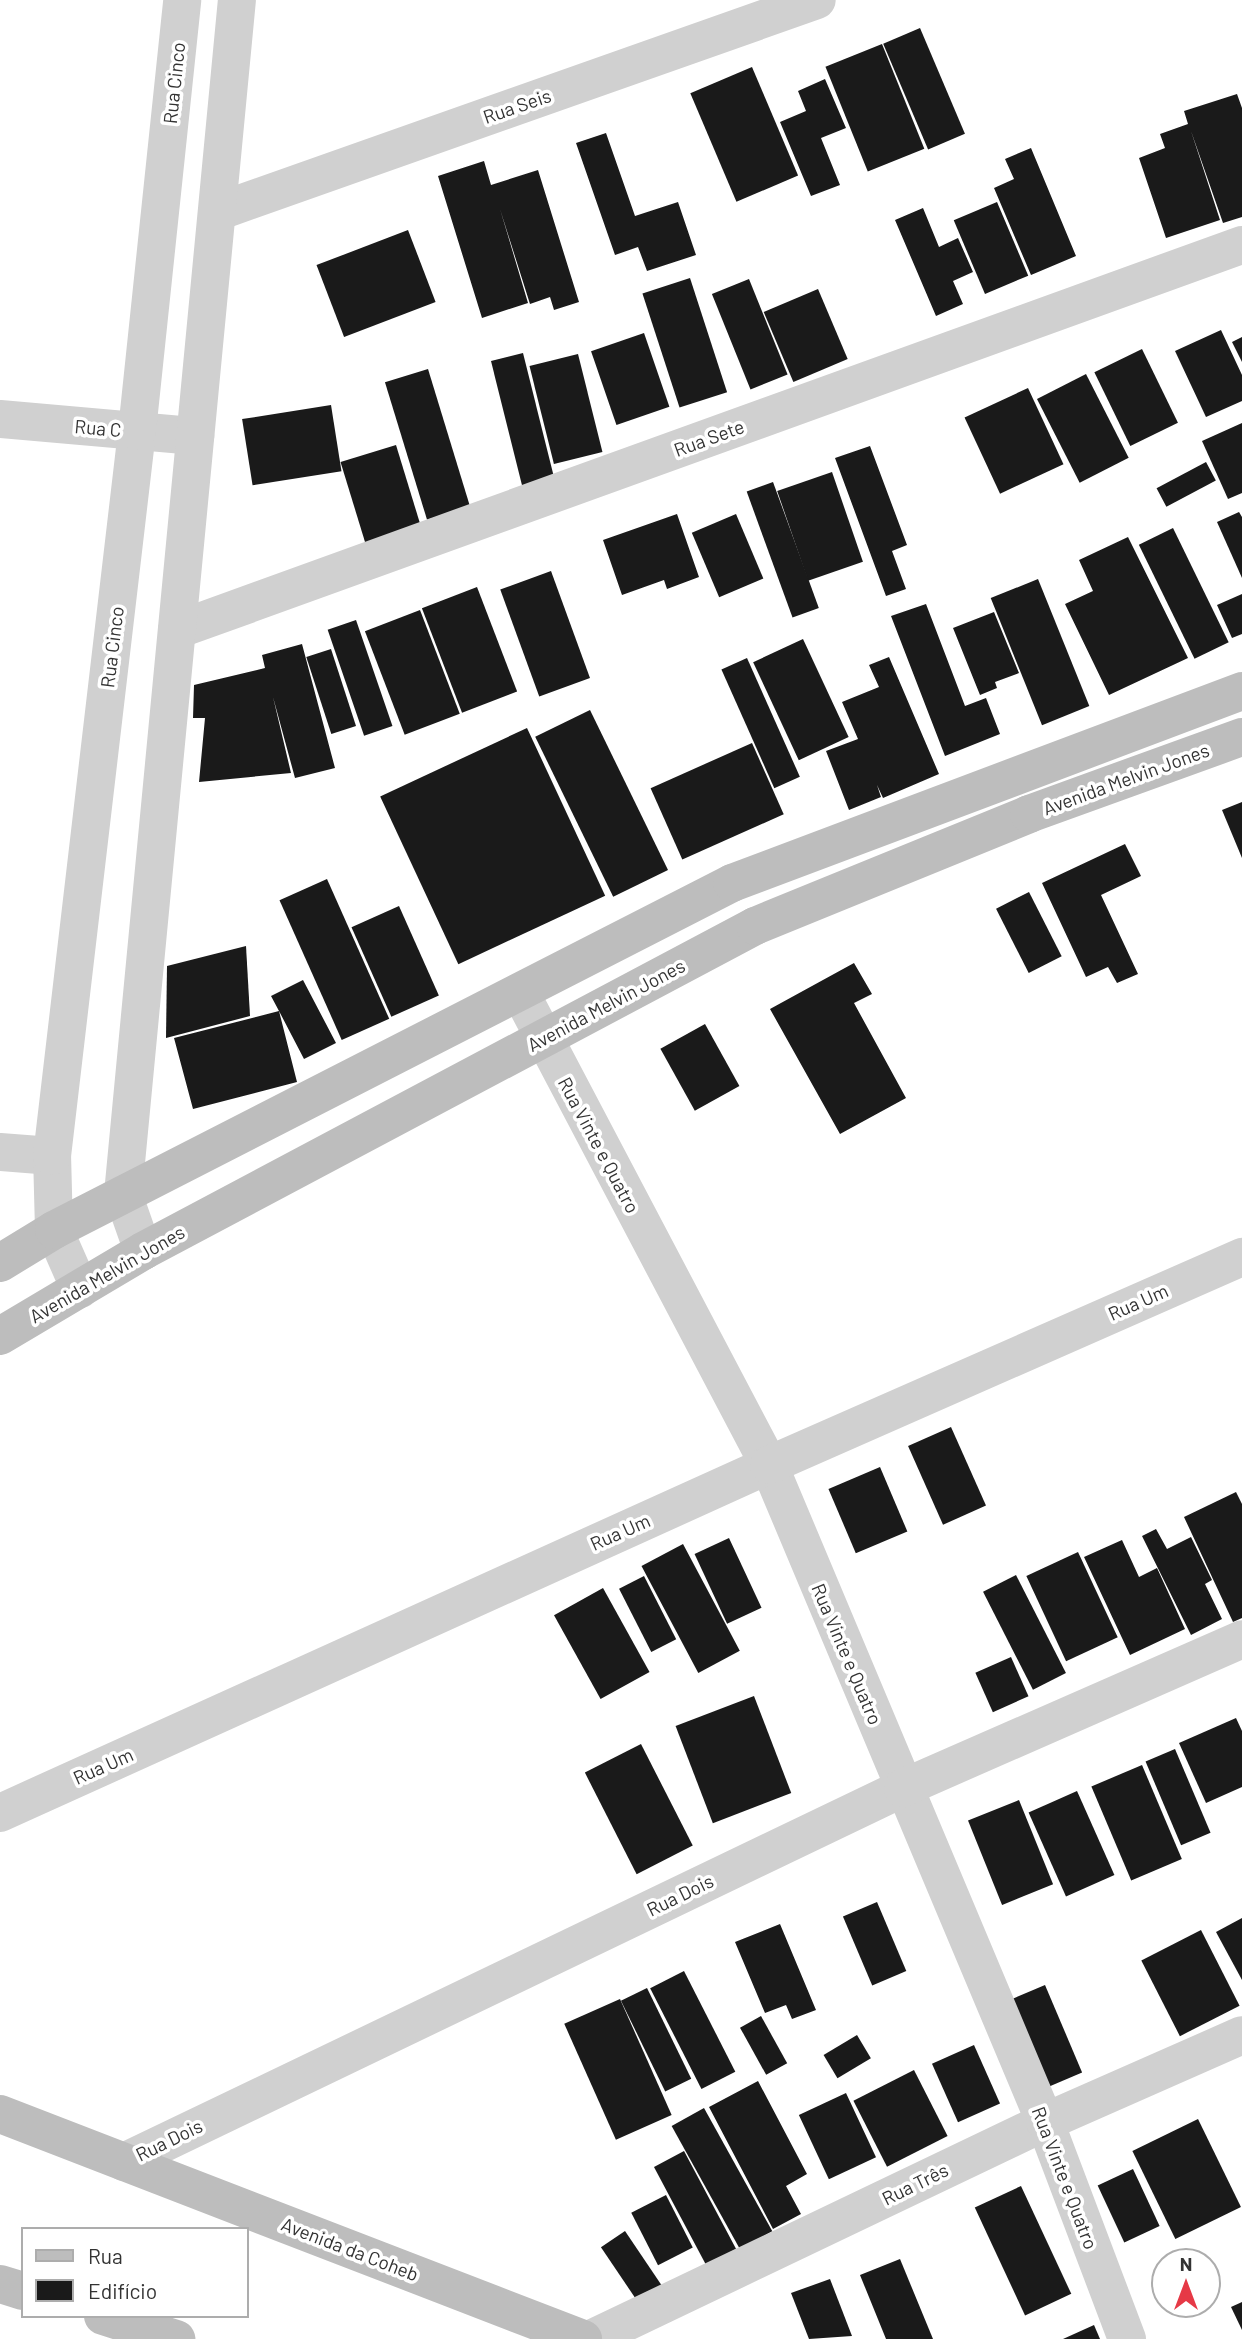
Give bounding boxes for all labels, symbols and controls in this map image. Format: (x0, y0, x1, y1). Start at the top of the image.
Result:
street label: Rua Cinco (158, 41, 190, 125)
street label: Rua Seis (480, 84, 554, 128)
street label: Rua C (74, 415, 122, 441)
street label: Rua Sete (671, 415, 747, 461)
street label: Rua Cinco (96, 605, 128, 689)
street label: Avenida Melvin Jones (1040, 738, 1212, 820)
street label: Avenida Melvin Jones (523, 954, 689, 1056)
street label: Rua Vinte e Quatro (554, 1073, 644, 1217)
street label: Avenida Melvin Jones (25, 1220, 189, 1328)
street label: Rua Um (1104, 1279, 1172, 1325)
street label: Rua Um (586, 1509, 654, 1555)
street label: Rua Vinte e Quatro (807, 1580, 887, 1728)
street label: Rua Um (69, 1743, 137, 1789)
street label: Rua Dois (643, 1869, 717, 1921)
street label: Rua Vinte e Quatro (1027, 2103, 1103, 2253)
street label: Rua Dois (132, 2114, 206, 2166)
street label: Rua Três (878, 2158, 952, 2210)
street label: Avenida da Coheb (278, 2212, 422, 2286)
legend (21, 2227, 248, 2318)
text: Rua (88, 2243, 123, 2268)
north arrow (1151, 2248, 1221, 2318)
text: N (1180, 2252, 1192, 2275)
text: Edifício (88, 2278, 157, 2303)

